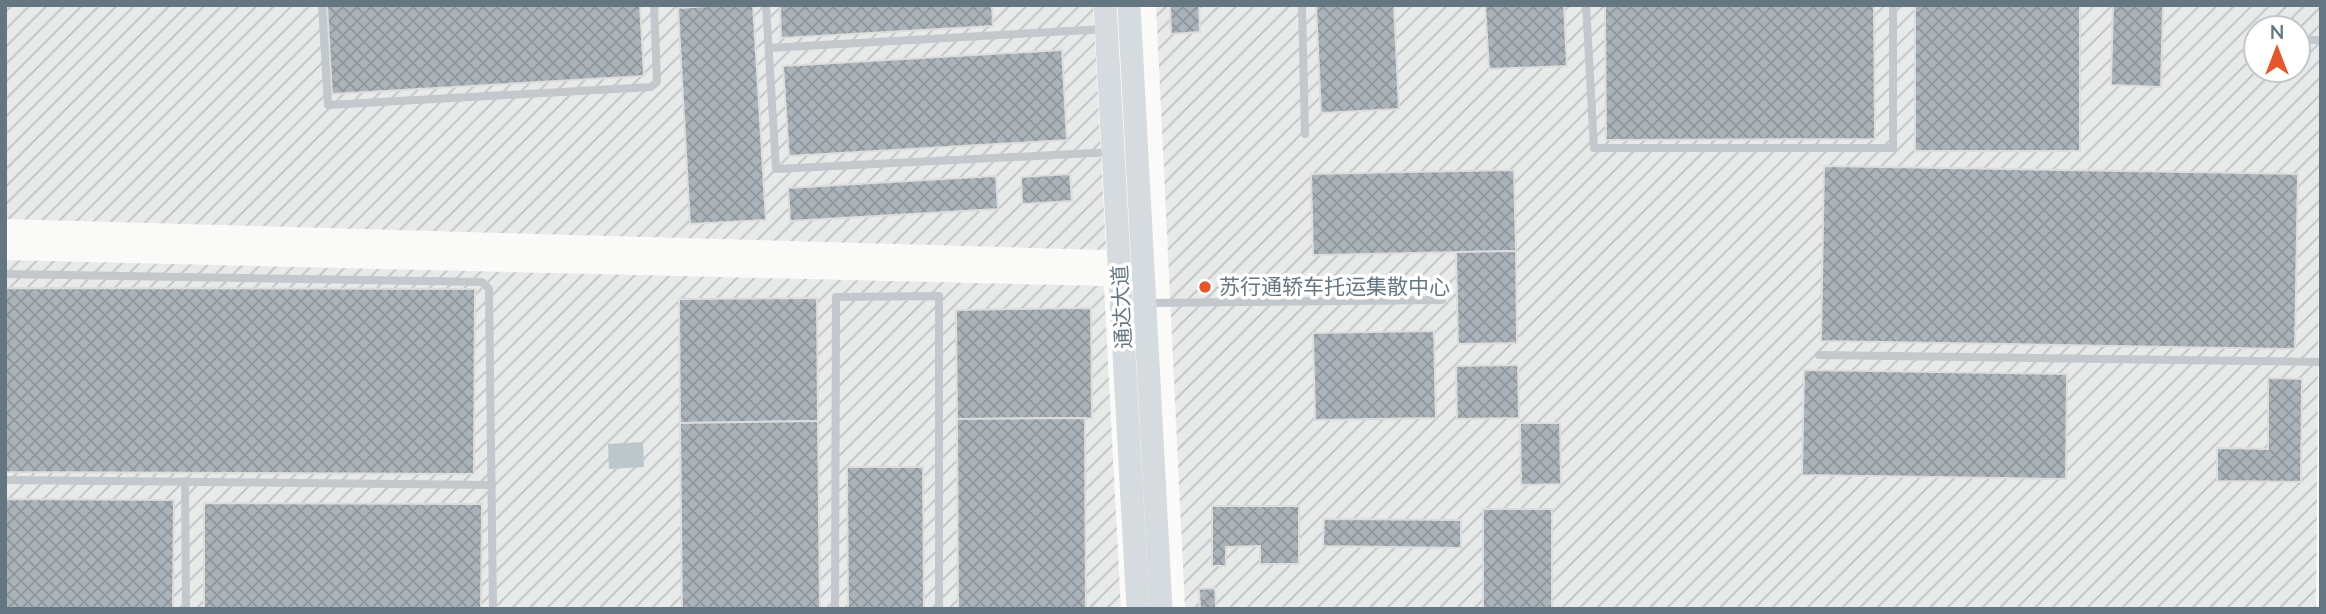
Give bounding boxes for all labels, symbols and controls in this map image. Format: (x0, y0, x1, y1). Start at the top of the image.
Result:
north arrow (2242, 14, 2312, 84)
text: N (2270, 20, 2284, 43)
street label: 通达大道 (1106, 264, 1135, 350)
place label: 苏行通轿车托运集散中心 (1219, 273, 1450, 298)
marker: 苏行通轿车托运集散中心 (1197, 279, 1213, 295)

